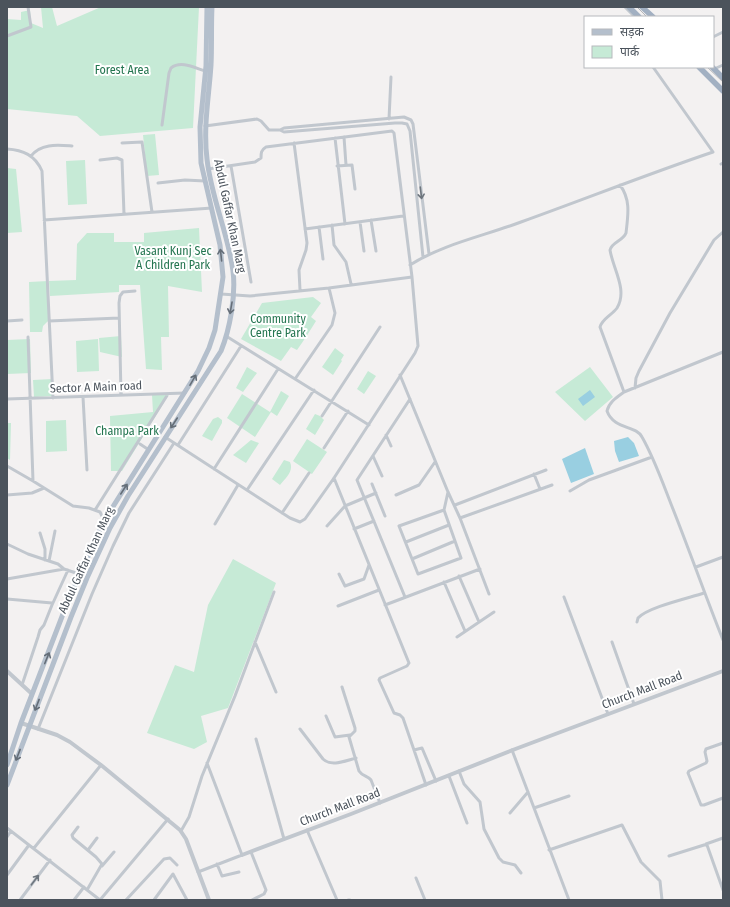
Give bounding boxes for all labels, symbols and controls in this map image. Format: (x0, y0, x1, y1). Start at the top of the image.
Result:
legend (584, 16, 714, 68)
text: सड़क (620, 25, 645, 39)
text: पार्क (620, 45, 640, 59)
park label: Forest Area (95, 63, 149, 77)
street label: Abdul Gaffar Khan Marg (211, 158, 249, 274)
one-way arrow (417, 186, 425, 199)
park label: Vasant Kunj Sec A Children Park (134, 244, 212, 272)
one-way arrow (218, 249, 225, 262)
one-way arrow (227, 301, 235, 314)
park label: Community Centre Park (250, 312, 306, 340)
one-way arrow (190, 374, 198, 386)
street label: Sector A Main road (50, 378, 142, 396)
one-way arrow (170, 417, 178, 428)
park label: Champa Park (95, 424, 159, 438)
one-way arrow (120, 483, 128, 495)
street label: Abdul Gaffar Khan Marg (55, 504, 117, 615)
one-way arrow (43, 652, 51, 664)
street label: Church Mall Road (600, 668, 684, 712)
one-way arrow (33, 698, 41, 710)
one-way arrow (14, 749, 22, 761)
street label: Church Mall Road (298, 785, 382, 829)
one-way arrow (31, 875, 39, 886)

